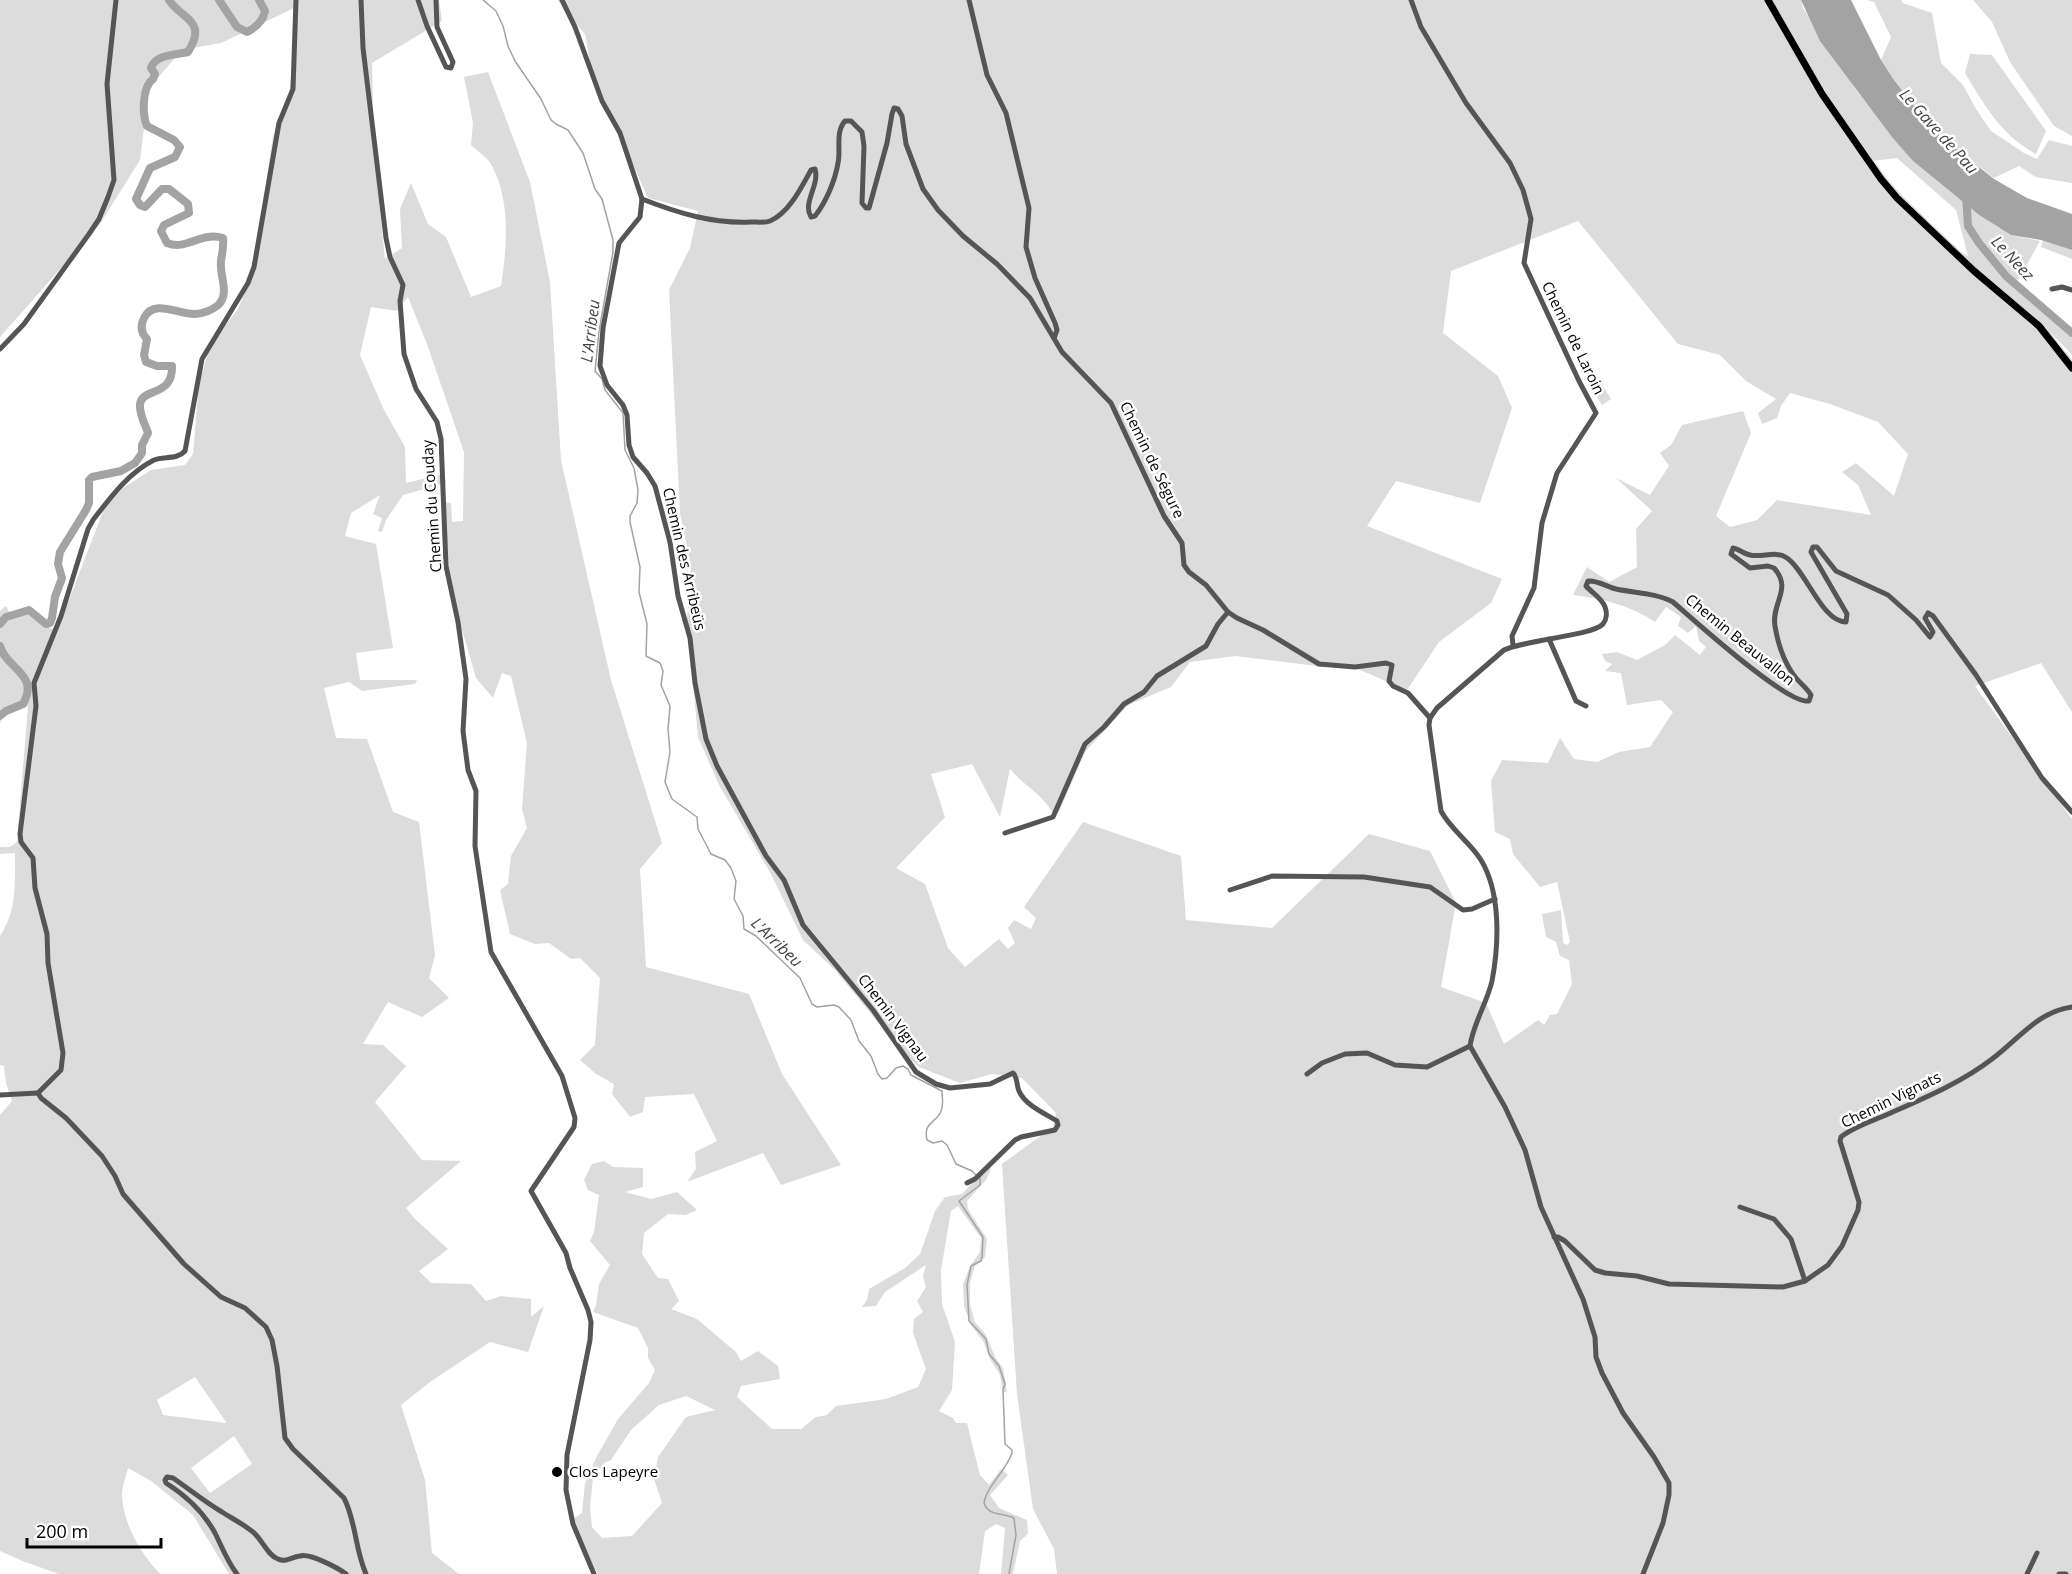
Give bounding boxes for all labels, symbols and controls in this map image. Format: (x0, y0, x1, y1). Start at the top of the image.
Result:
water label: Le Gave de Pau (1895, 84, 1983, 178)
water label: Le Neez (1987, 231, 2040, 286)
street label: Chemin de Laroin (1538, 278, 1610, 398)
water label: L'Arribeu (575, 298, 605, 364)
street label: Chemin de Ségure (1116, 398, 1190, 521)
street label: Chemin du Couday (416, 439, 446, 573)
street label: Chemin des Arribeüs (659, 485, 711, 632)
street label: Chemin Beauvallon (1682, 589, 1799, 690)
water label: L'Arribeu (747, 912, 807, 972)
street label: Chemin Vignau (854, 969, 934, 1066)
street label: Chemin Vignats (1837, 1066, 1944, 1132)
place label: Clos Lapeyre (569, 1461, 658, 1481)
marker: Clos Lapeyre (550, 1465, 564, 1479)
scale bar (27, 1511, 160, 1549)
text: 200 m (36, 1519, 88, 1543)

